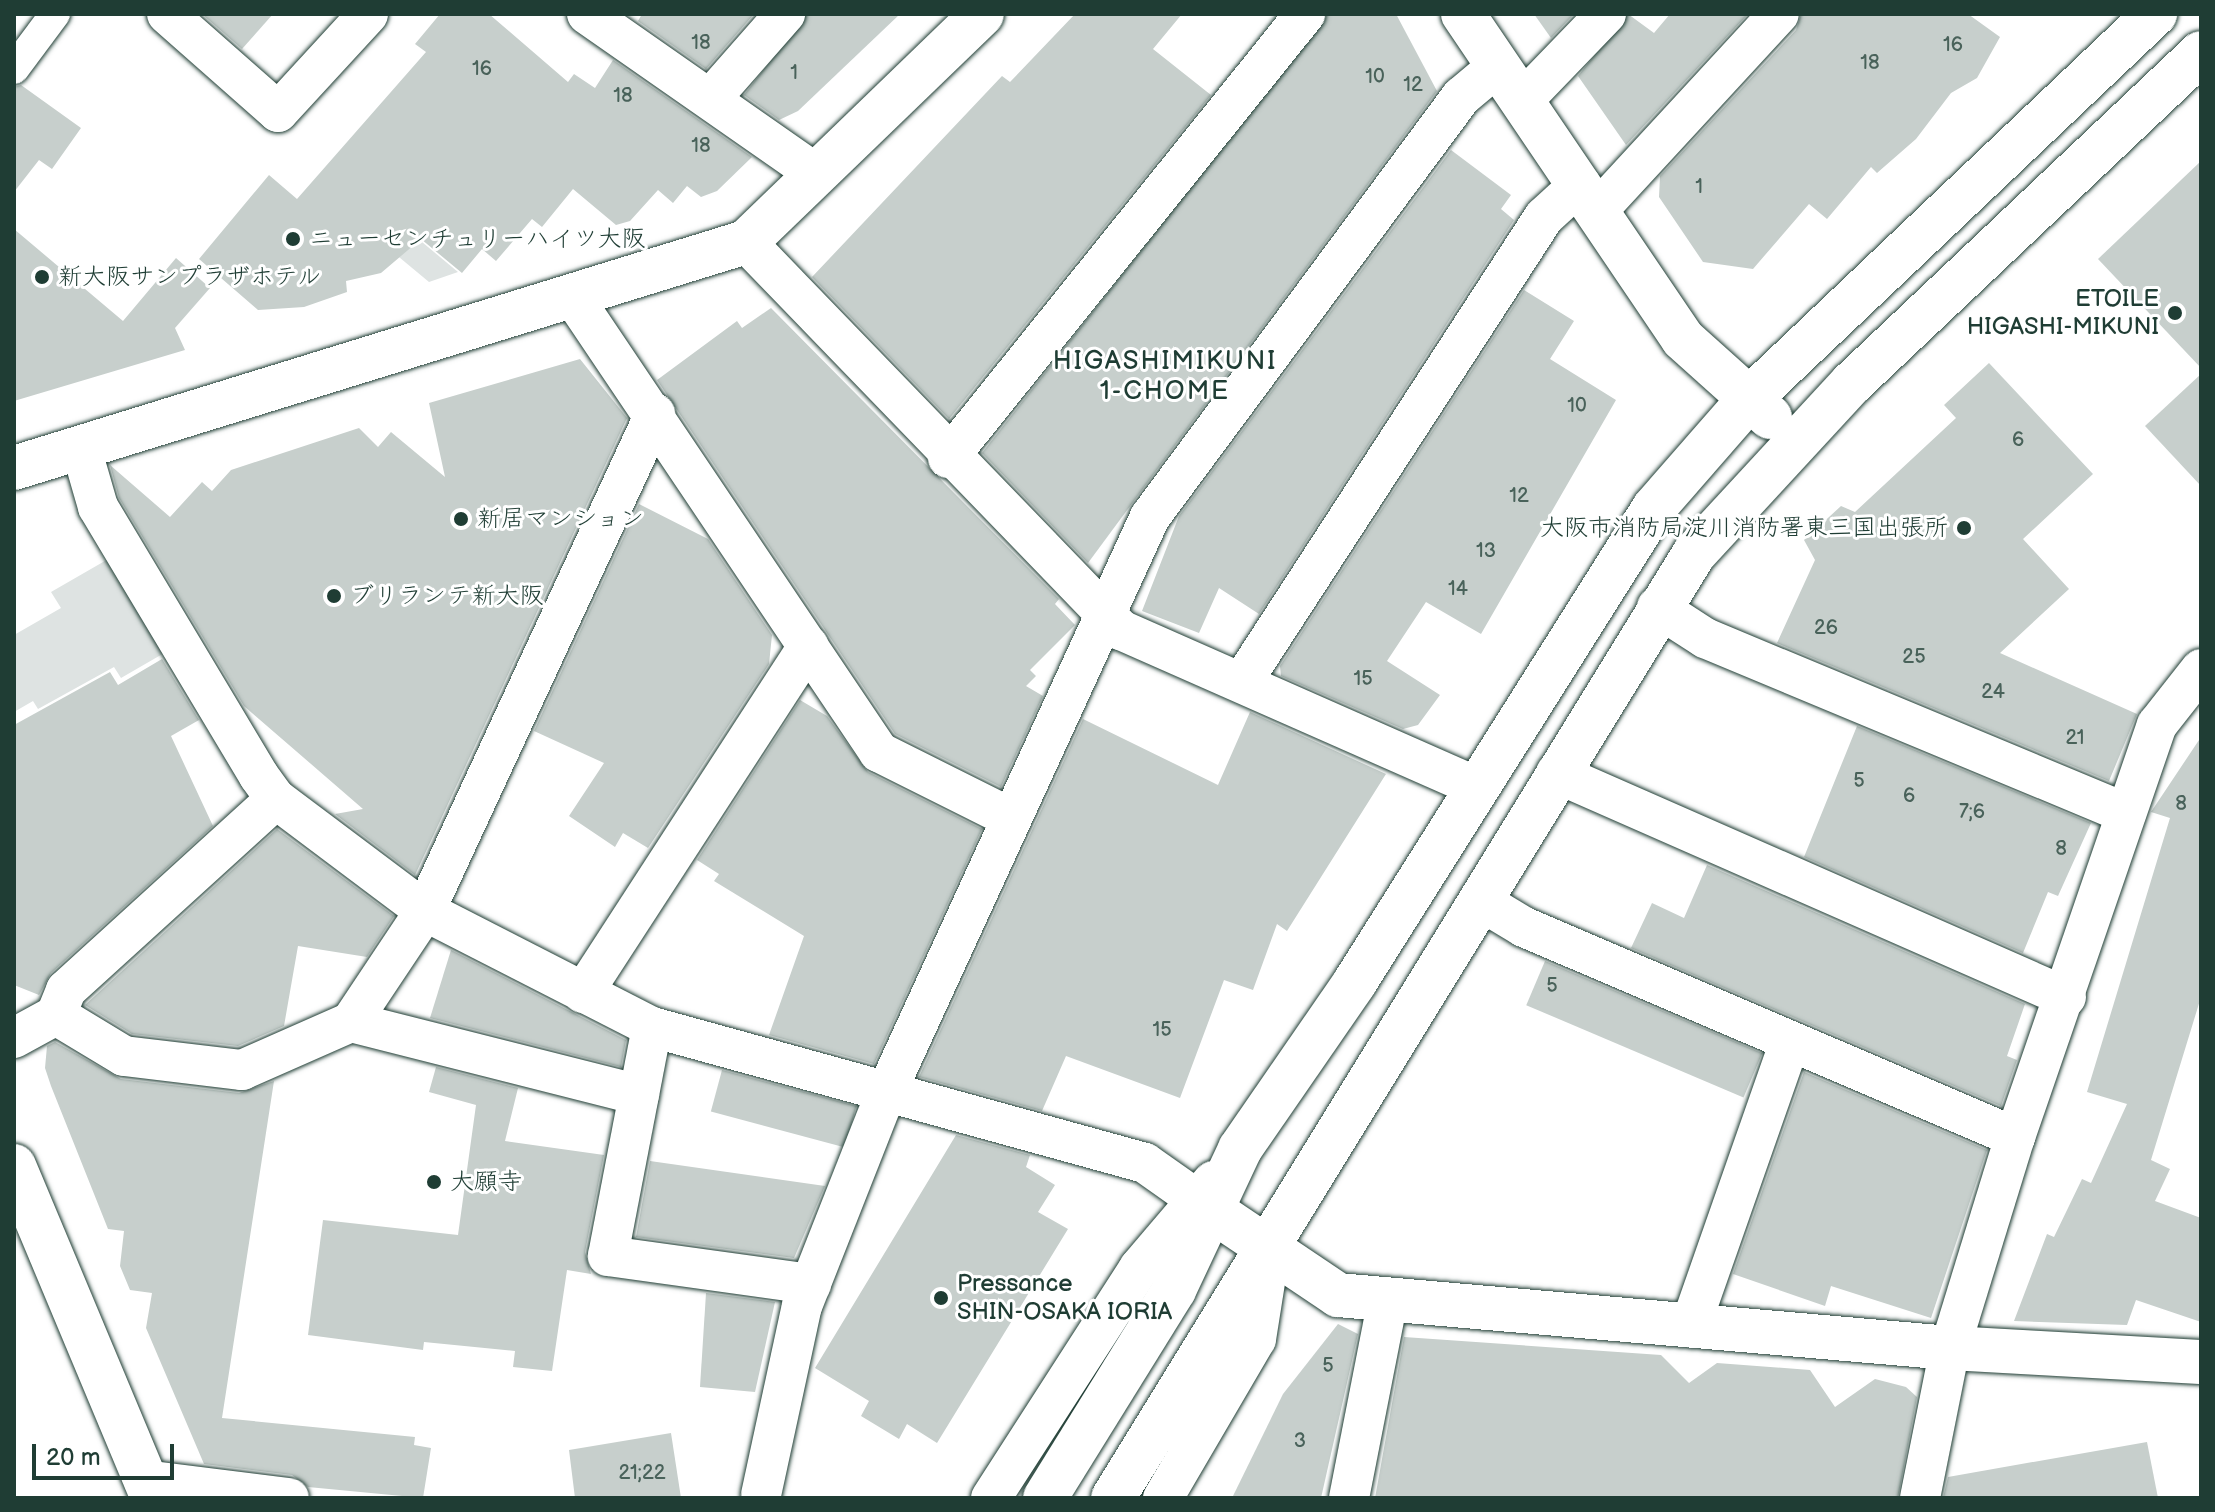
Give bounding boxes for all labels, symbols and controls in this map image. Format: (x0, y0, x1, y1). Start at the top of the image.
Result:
house number: 18 (691, 31, 711, 55)
house number: 16 (1943, 33, 1963, 57)
house number: 18 (1860, 51, 1880, 75)
house number: 16 (472, 57, 492, 81)
house number: 1 (790, 61, 798, 85)
house number: 10 (1365, 65, 1385, 89)
house number: 12 (1403, 73, 1423, 97)
house number: 18 (613, 84, 633, 108)
house number: 18 (691, 134, 711, 158)
house number: 1 (1695, 175, 1703, 199)
place label: ニューセンチュリーハイツ大阪 (309, 225, 645, 253)
marker: ニューセンチュリーハイツ大阪 (284, 230, 302, 248)
place label: 新大阪サンプラザホテル (58, 263, 322, 291)
marker: 新大阪サンプラザホテル (33, 268, 51, 286)
place label: ETOILE HIGASHI-MIKUNI (1967, 285, 2159, 341)
marker: ETOILE HIGASHI-MIKUNI (2166, 304, 2184, 322)
district label: HIGASHIMIKUNI 1-CHOME (1053, 346, 1277, 408)
house number: 10 (1567, 394, 1587, 418)
house number: 6 (2012, 428, 2024, 452)
house number: 12 (1509, 484, 1529, 508)
place label: 新居マンション (477, 505, 645, 533)
marker: 新居マンション (452, 510, 470, 528)
place label: 大阪市消防局淀川消防署東三国出張所 (1540, 514, 1948, 542)
marker: 大阪市消防局淀川消防署東三国出張所 (1955, 519, 1973, 537)
house number: 13 (1476, 539, 1496, 563)
house number: 14 (1448, 577, 1468, 601)
place label: ブリランテ新大阪 (350, 582, 542, 610)
marker: ブリランテ新大阪 (325, 587, 343, 605)
house number: 26 (1814, 616, 1838, 640)
house number: 25 (1902, 645, 1926, 669)
house number: 15 (1353, 667, 1373, 691)
house number: 24 (1981, 680, 2005, 704)
house number: 21 (2065, 726, 2085, 750)
house number: 5 (1853, 769, 1865, 793)
house number: 6 (1903, 784, 1915, 808)
house number: 8 (2175, 792, 2187, 816)
house number: 7;6 (1959, 800, 1985, 824)
house number: 8 (2055, 837, 2067, 861)
house number: 5 (1546, 974, 1558, 998)
house number: 15 (1152, 1018, 1172, 1042)
place label: 大願寺 (450, 1168, 522, 1196)
marker: 大願寺 (425, 1173, 443, 1191)
place label: Pressance SHIN-OSAKA IORIA (957, 1270, 1172, 1326)
marker: Pressance SHIN-OSAKA IORIA (932, 1289, 950, 1307)
house number: 5 (1322, 1354, 1334, 1378)
scale bar (36, 1428, 178, 1478)
house number: 3 (1294, 1429, 1306, 1453)
text: 20 m (46, 1443, 101, 1472)
house number: 21;22 (619, 1461, 665, 1485)

